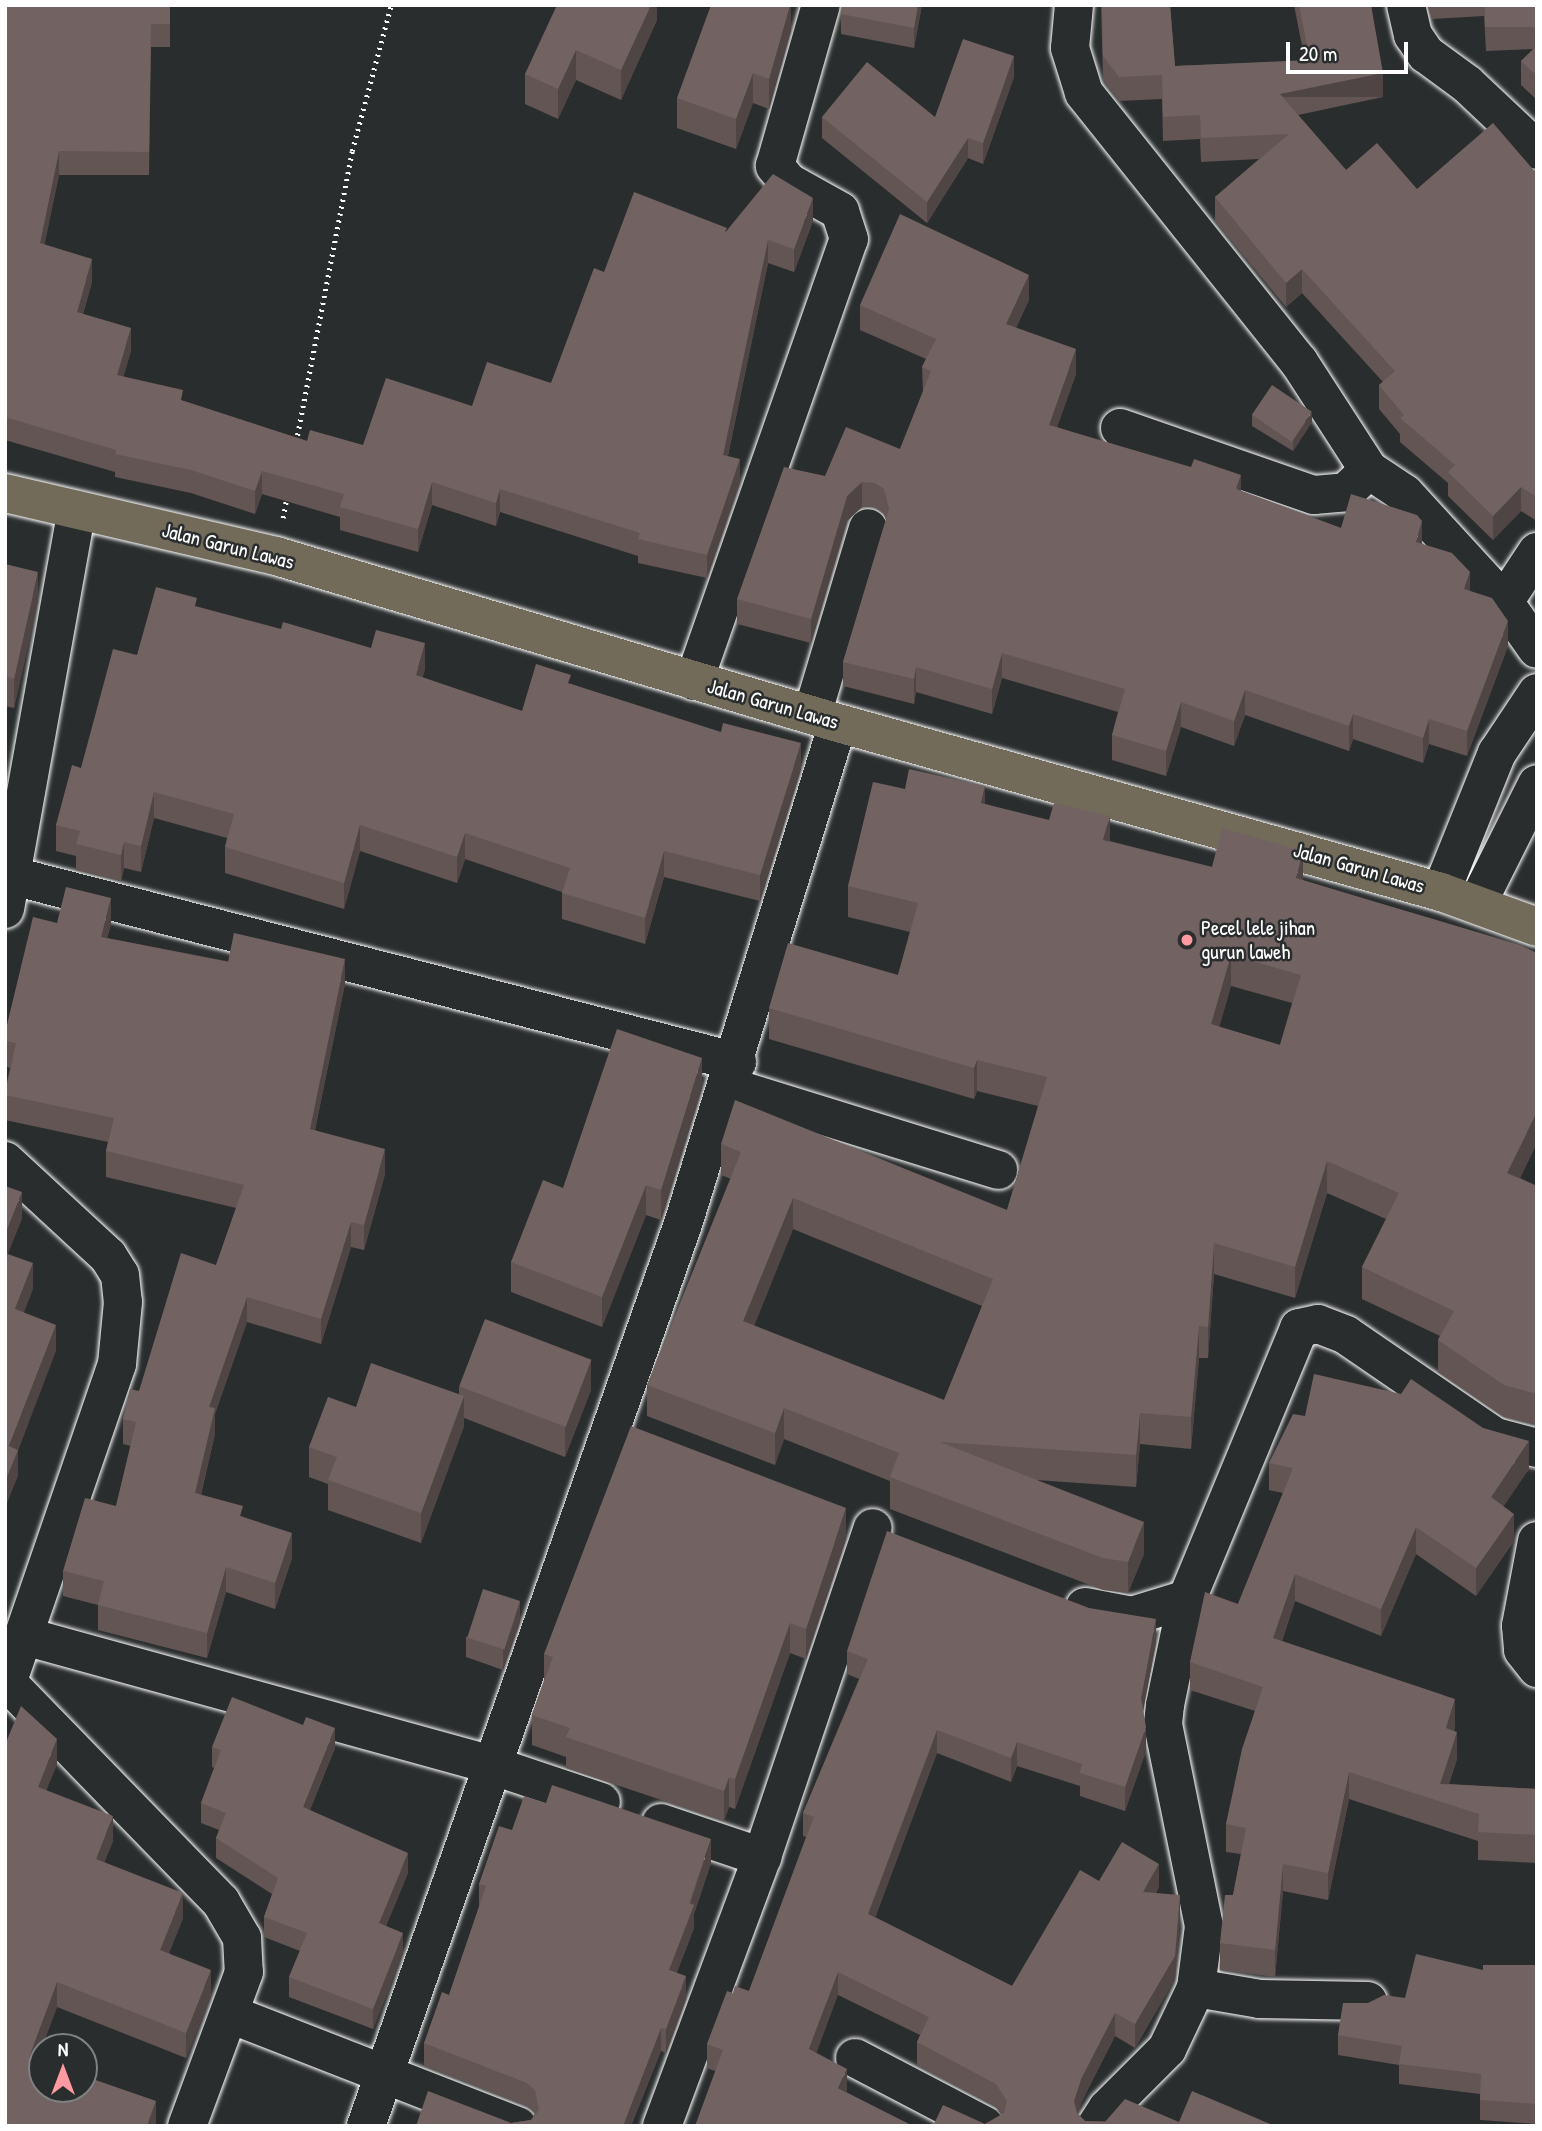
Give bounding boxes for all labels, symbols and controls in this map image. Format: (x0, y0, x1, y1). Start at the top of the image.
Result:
scale bar (1290, 28, 1412, 72)
text: 20 m (1299, 39, 1337, 68)
street label: Jalan Garun Lawas (159, 517, 297, 575)
street label: Jalan Garun Lawas (704, 673, 842, 735)
street label: Jalan Garun Lawas (1290, 837, 1428, 899)
place label: Pecel lele jihan gurun laweh (1201, 915, 1315, 965)
marker: Pecel lele jihan gurun laweh (1179, 932, 1195, 948)
north arrow (28, 2033, 98, 2103)
text: N (58, 2036, 68, 2062)

